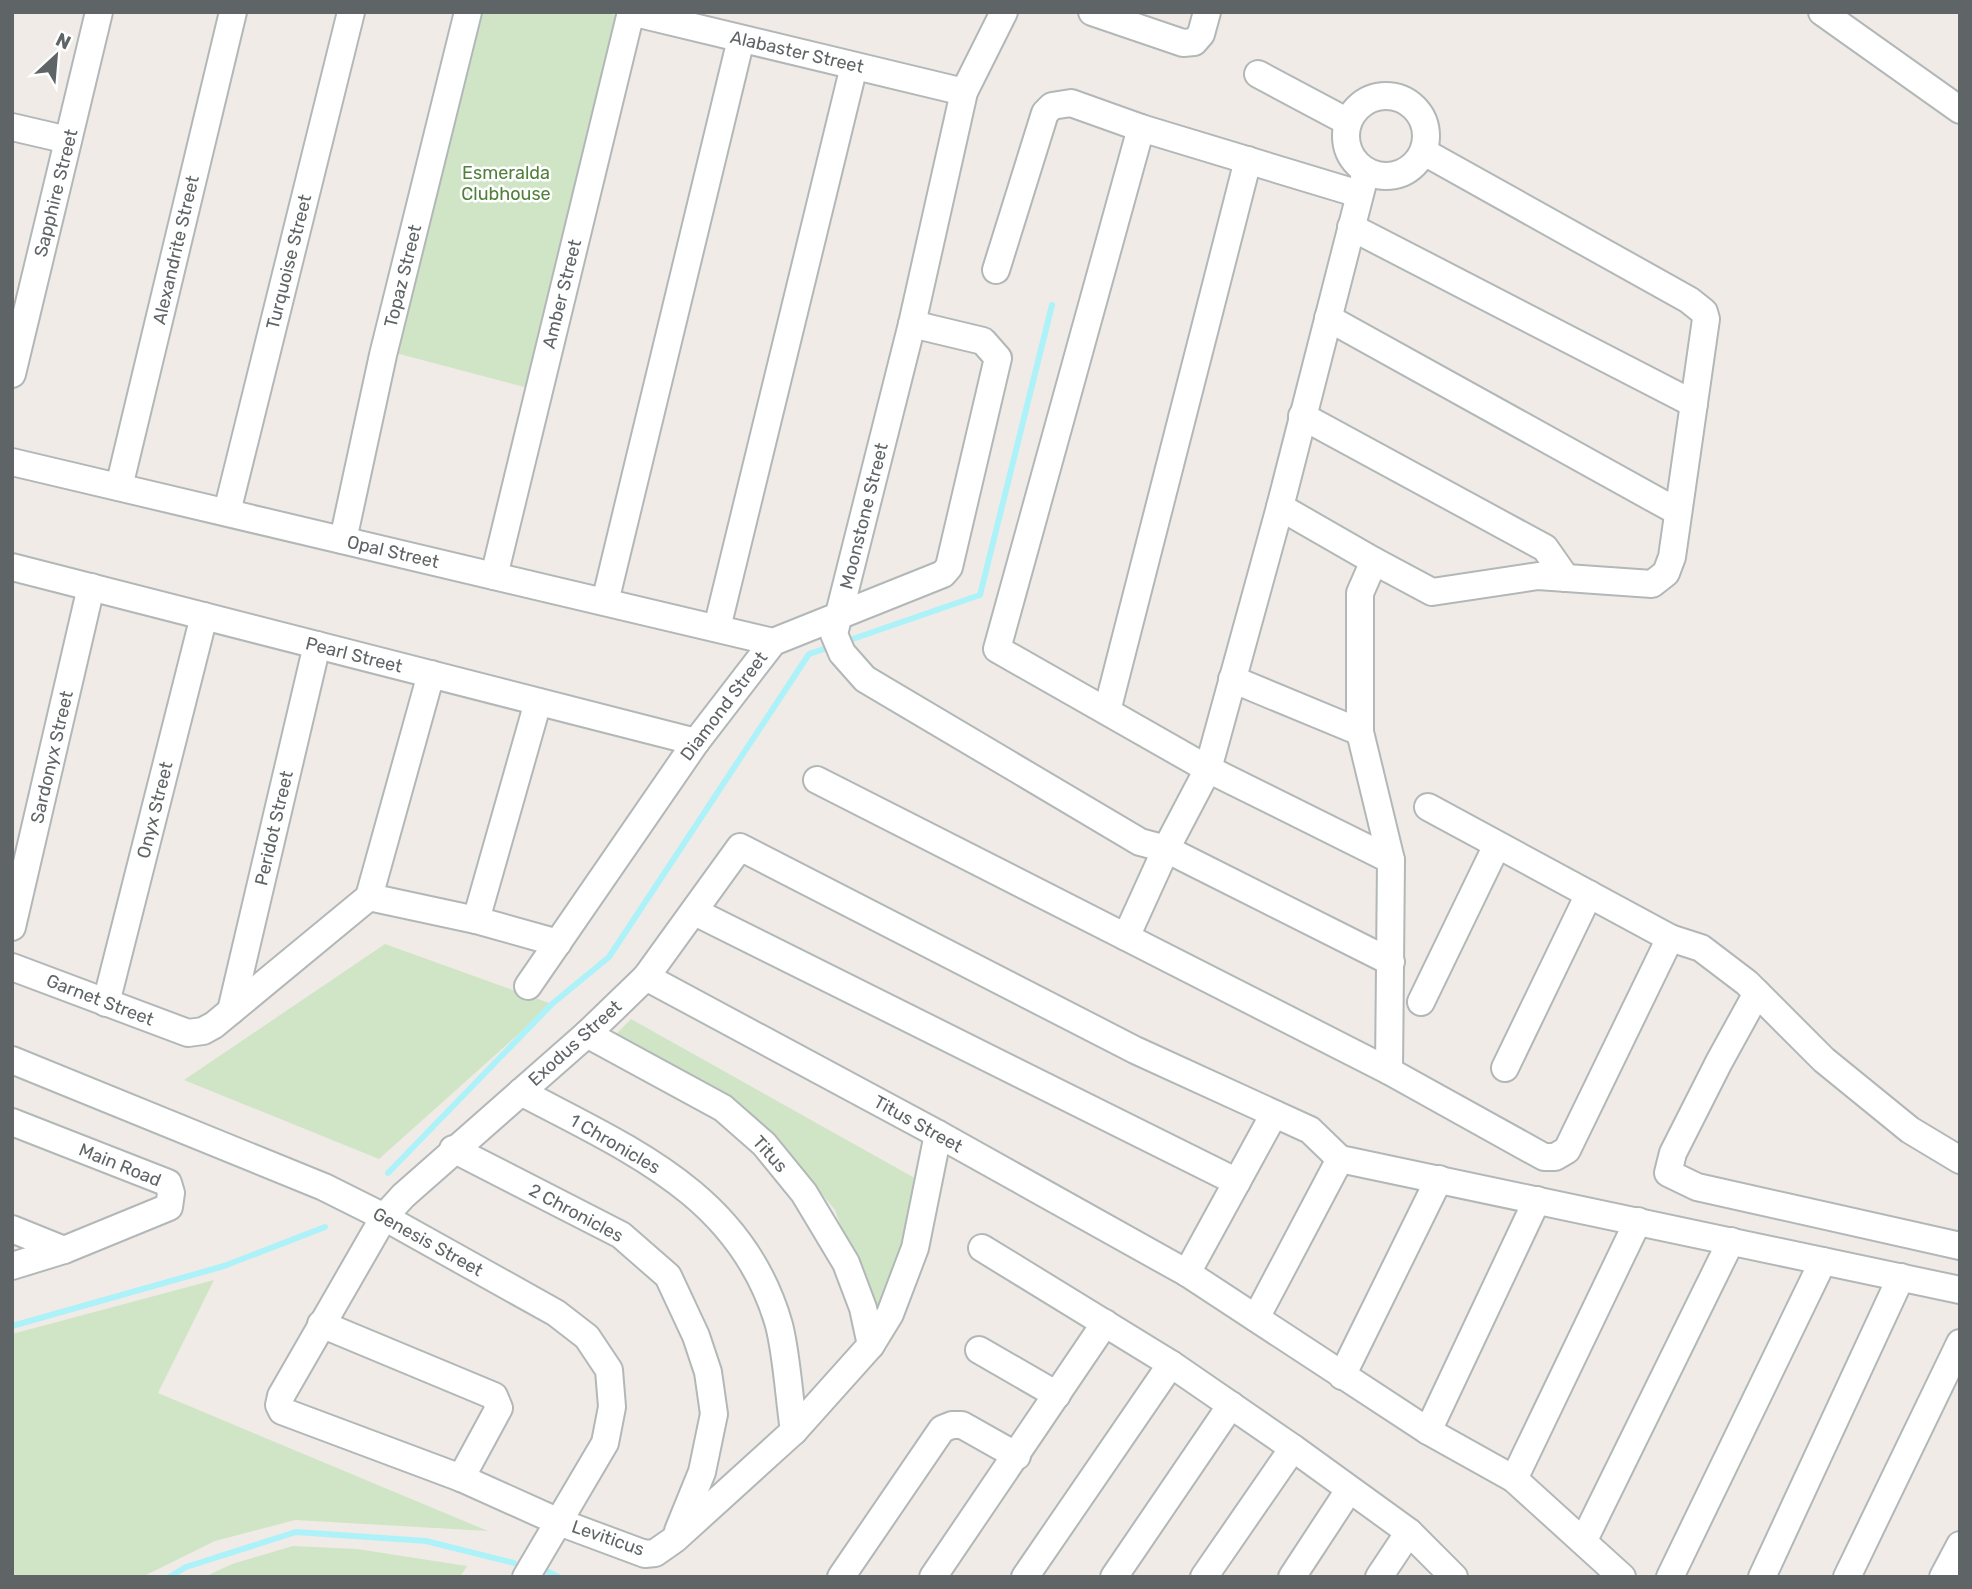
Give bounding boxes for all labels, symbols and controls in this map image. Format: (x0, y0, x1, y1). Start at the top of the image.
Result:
north arrow (21, 21, 91, 91)
street label: Alabaster Street (728, 26, 866, 78)
text: N (52, 28, 74, 55)
street label: Sapphire Street (29, 127, 83, 259)
park label: Esmeralda Clubhouse (461, 162, 551, 205)
street label: Alexandrite Street (148, 173, 204, 327)
street label: Turquoise Street (262, 192, 316, 332)
street label: Topaz Street (380, 222, 426, 330)
street label: Amber Street (538, 237, 586, 351)
street label: Moonstone Street (835, 441, 893, 591)
street label: Opal Street (345, 531, 441, 573)
street label: Pearl Street (303, 632, 405, 678)
street label: Diamond Street (676, 647, 772, 765)
street label: Sardonyx Street (26, 688, 78, 826)
street label: Onyx Street (132, 759, 178, 861)
street label: Peridot Street (250, 768, 298, 888)
street label: Garnet Street (43, 969, 157, 1031)
street label: Exodus Street (524, 995, 626, 1091)
street label: Titus Street (870, 1091, 966, 1157)
street label: 1 Chronicles (566, 1109, 664, 1179)
street label: Titus (748, 1131, 792, 1177)
street label: Main Road (76, 1139, 164, 1191)
street label: 2 Chronicles (525, 1179, 627, 1247)
street label: Genesis Street (369, 1203, 487, 1281)
street label: Leviticus (569, 1515, 647, 1561)

